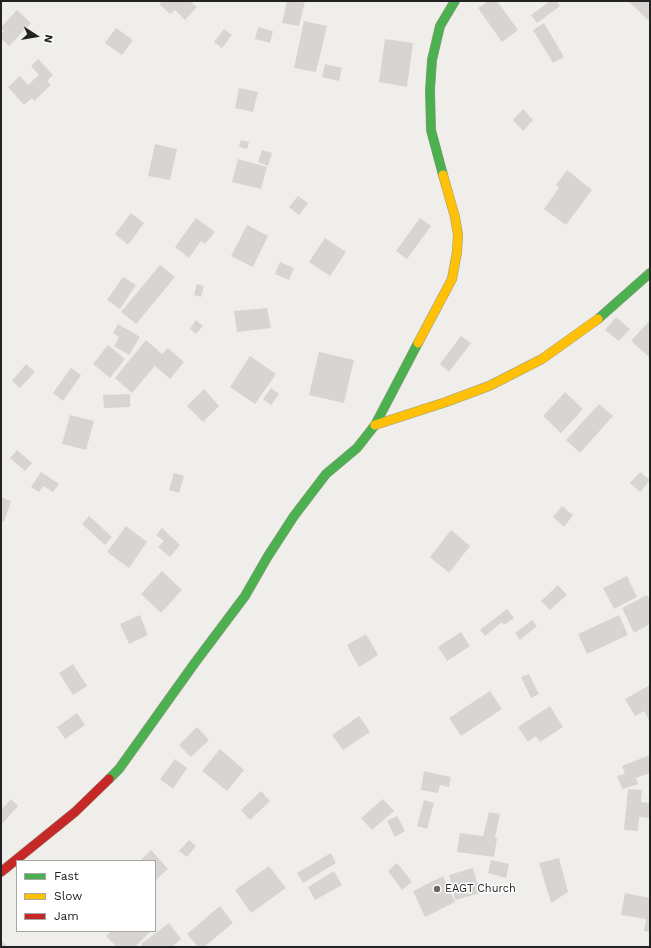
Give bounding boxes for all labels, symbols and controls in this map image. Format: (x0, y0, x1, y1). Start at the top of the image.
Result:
north arrow (16, 16, 56, 56)
text: N (41, 33, 55, 44)
legend (16, 860, 156, 932)
text: Fast (54, 869, 79, 883)
place label: EAGT Church (445, 882, 516, 896)
marker: EAGT Church (432, 884, 442, 894)
text: Slow (54, 889, 82, 903)
text: Jam (54, 909, 79, 923)

